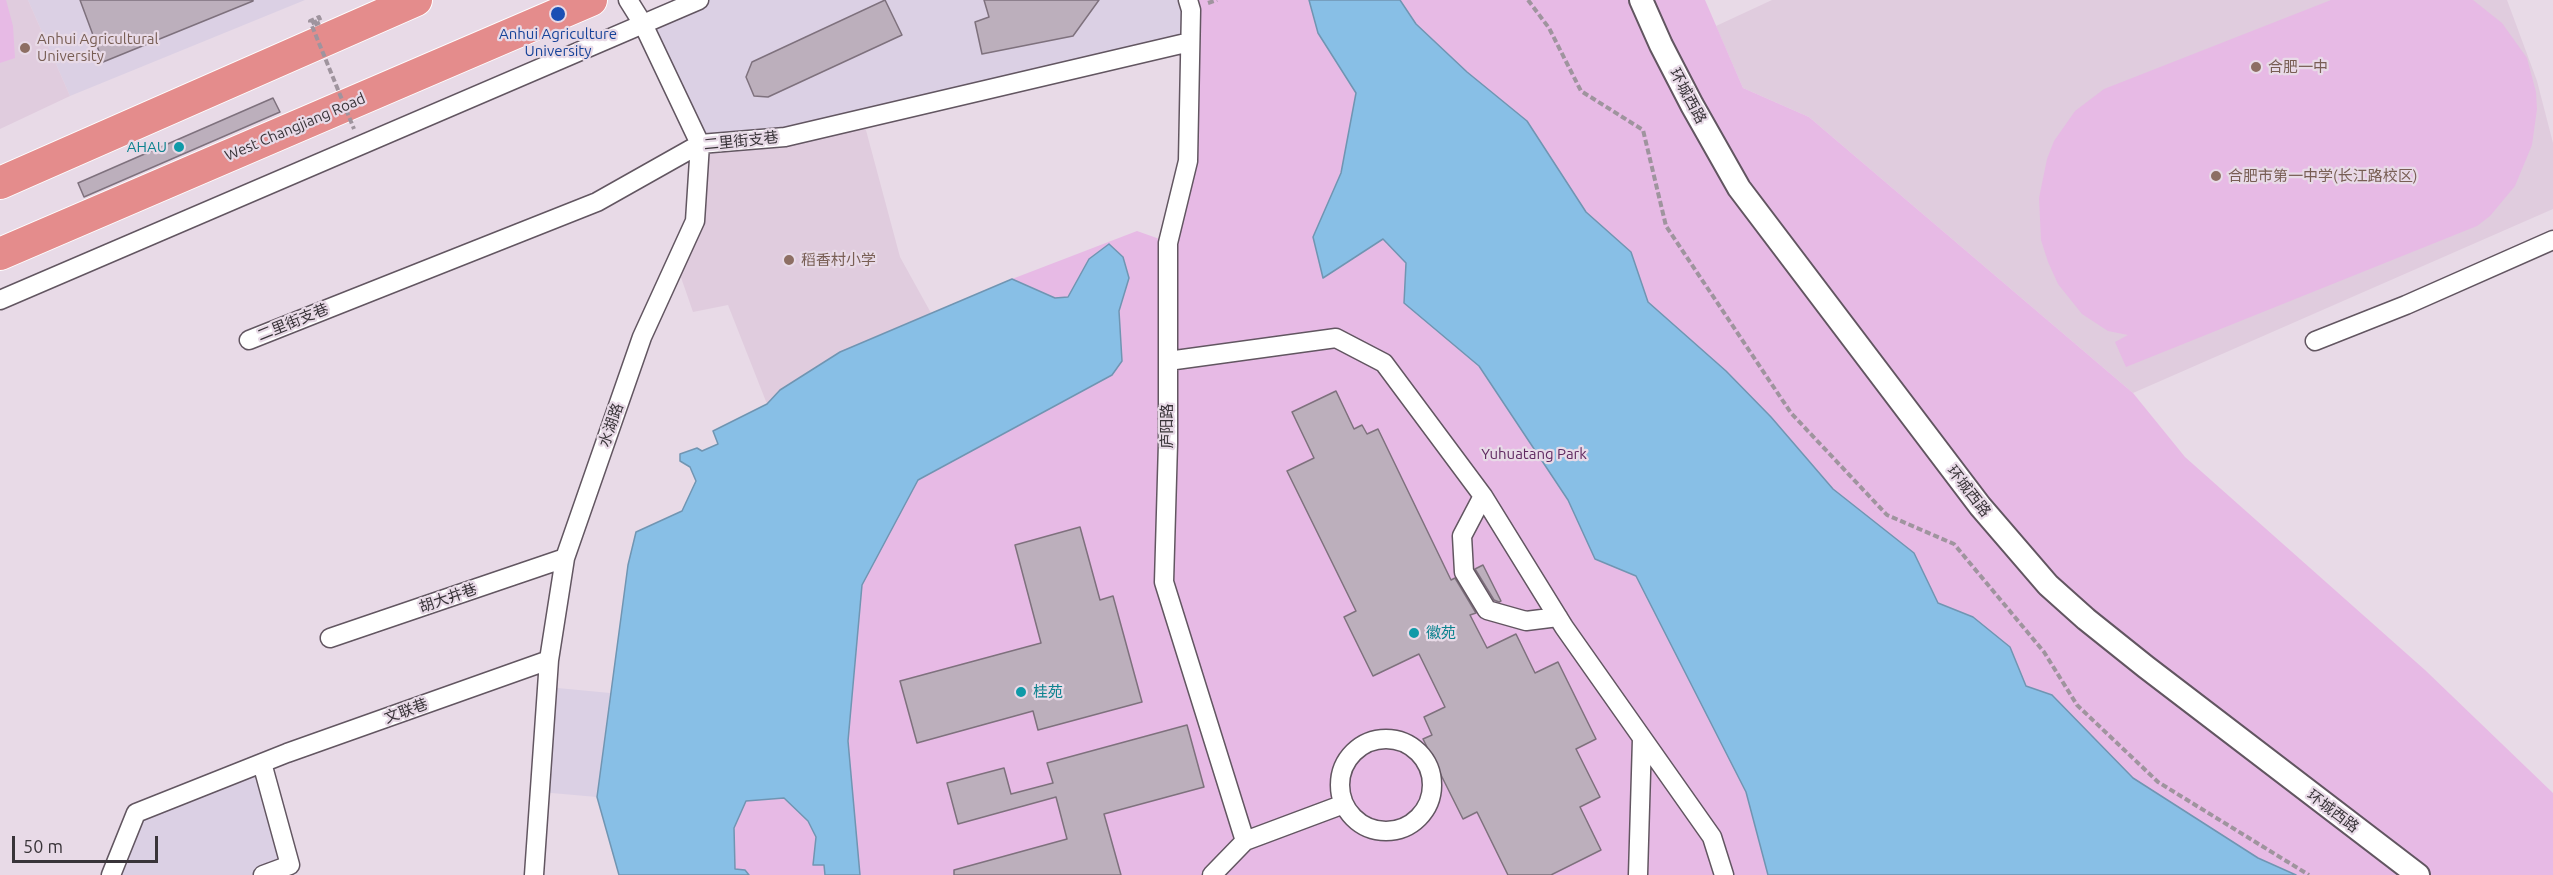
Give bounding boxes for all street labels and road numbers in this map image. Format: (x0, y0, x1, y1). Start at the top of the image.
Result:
street label: 环城西路 (1666, 65, 1710, 127)
street label: West Changjiang Road (222, 89, 368, 165)
street label: 二里街支巷 (703, 128, 779, 154)
street label: 二里街支巷 (255, 300, 331, 344)
street label: 水湖路 (595, 401, 627, 449)
street label: 庐阳路 (1158, 404, 1176, 448)
street label: 环城西路 (1943, 462, 1995, 520)
street label: 胡大井巷 (417, 580, 479, 616)
street label: 文联巷 (382, 695, 430, 727)
street label: 环城西路 (2304, 786, 2362, 836)

